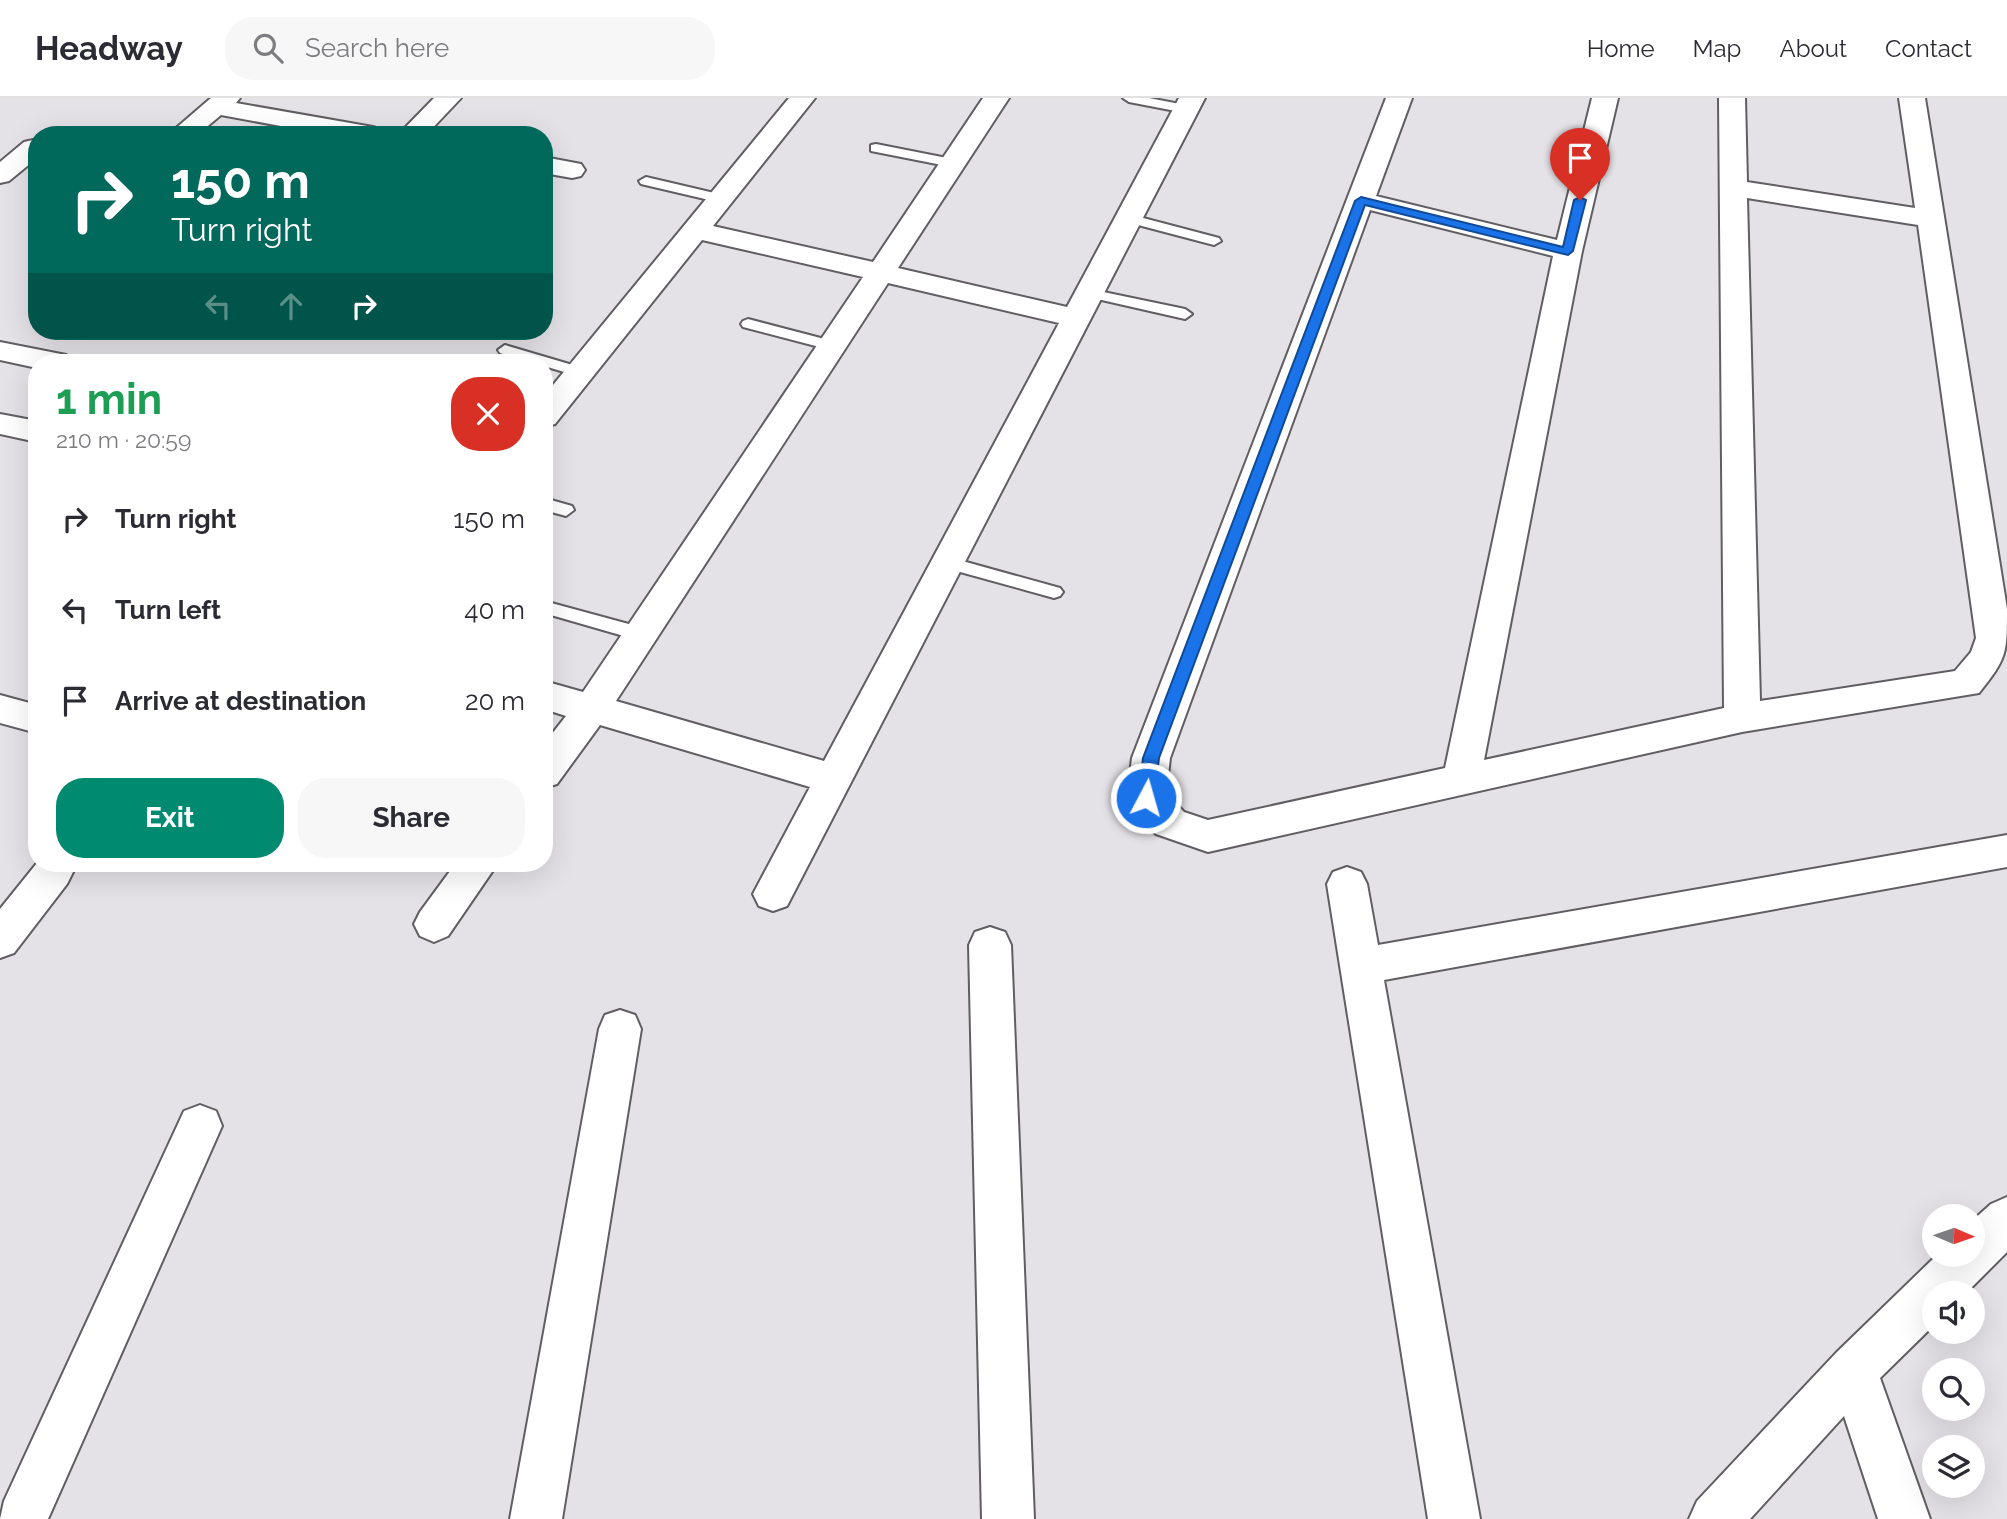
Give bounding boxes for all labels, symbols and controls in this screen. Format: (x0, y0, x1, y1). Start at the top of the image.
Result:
search box (225, 17, 715, 80)
text: Headway (35, 29, 183, 68)
icon: search (249, 29, 287, 67)
text: Search here (305, 33, 449, 63)
text: Home (1587, 34, 1655, 63)
text: Map (1693, 34, 1741, 63)
text: About (1779, 34, 1847, 63)
text: Contact (1885, 34, 1972, 63)
pin (1550, 128, 1610, 200)
icon: arrive (1561, 139, 1599, 177)
text: 150 m (171, 152, 310, 209)
icon: right (56, 154, 147, 245)
text: Turn right (171, 211, 312, 248)
icon: left (199, 287, 237, 325)
icon: ahead (272, 287, 310, 325)
icon: right (345, 287, 383, 325)
text: 1 min (56, 375, 162, 424)
button: close (451, 377, 525, 451)
text: 210 m · 20:59 (56, 426, 191, 453)
icon: right (56, 500, 94, 538)
text: Turn right (115, 504, 236, 534)
text: 150 m (453, 504, 525, 534)
icon: left (56, 591, 94, 629)
text: Turn left (115, 595, 221, 625)
text: 40 m (464, 595, 525, 625)
icon: arrive (56, 682, 94, 720)
text: Arrive at destination (115, 686, 366, 716)
text: 20 m (465, 686, 525, 716)
position arrow (1109, 761, 1183, 835)
button: Exit (56, 778, 284, 858)
button: Share (298, 778, 525, 858)
north arrow (1922, 1204, 1984, 1267)
map controls (1922, 1204, 1985, 1498)
button: sound (1922, 1281, 1985, 1344)
button: search (1922, 1358, 1985, 1421)
button: layers (1922, 1435, 1985, 1498)

